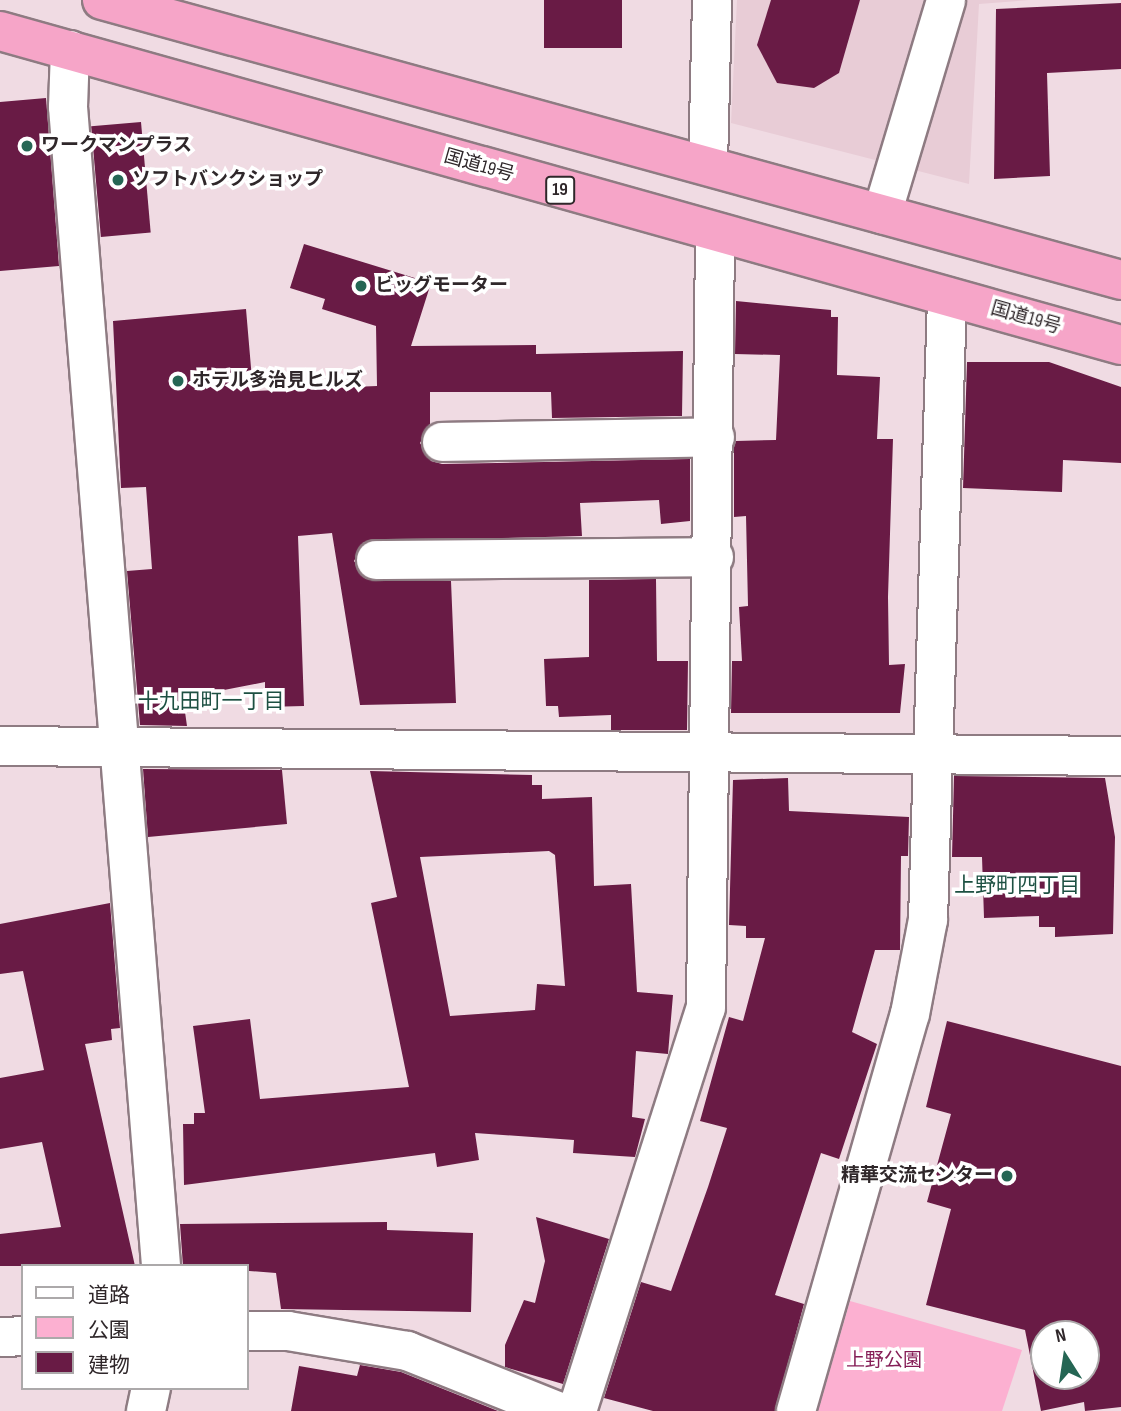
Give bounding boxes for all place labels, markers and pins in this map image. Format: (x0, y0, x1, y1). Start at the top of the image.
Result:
place label: ワークマンプラス (41, 135, 193, 157)
marker: ワークマンプラス (19, 138, 35, 154)
place label: ソフトバンクショップ (132, 169, 322, 191)
marker: ソフトバンクショップ (110, 172, 126, 188)
place label: ビッグモーター (375, 275, 508, 297)
marker: ビッグモーター (353, 278, 369, 294)
place label: ホテル多治見ヒルズ (192, 370, 363, 392)
marker: ホテル多治見ヒルズ (170, 373, 186, 389)
place label: 精華交流センター (841, 1165, 993, 1187)
marker: 精華交流センター (999, 1168, 1015, 1184)

